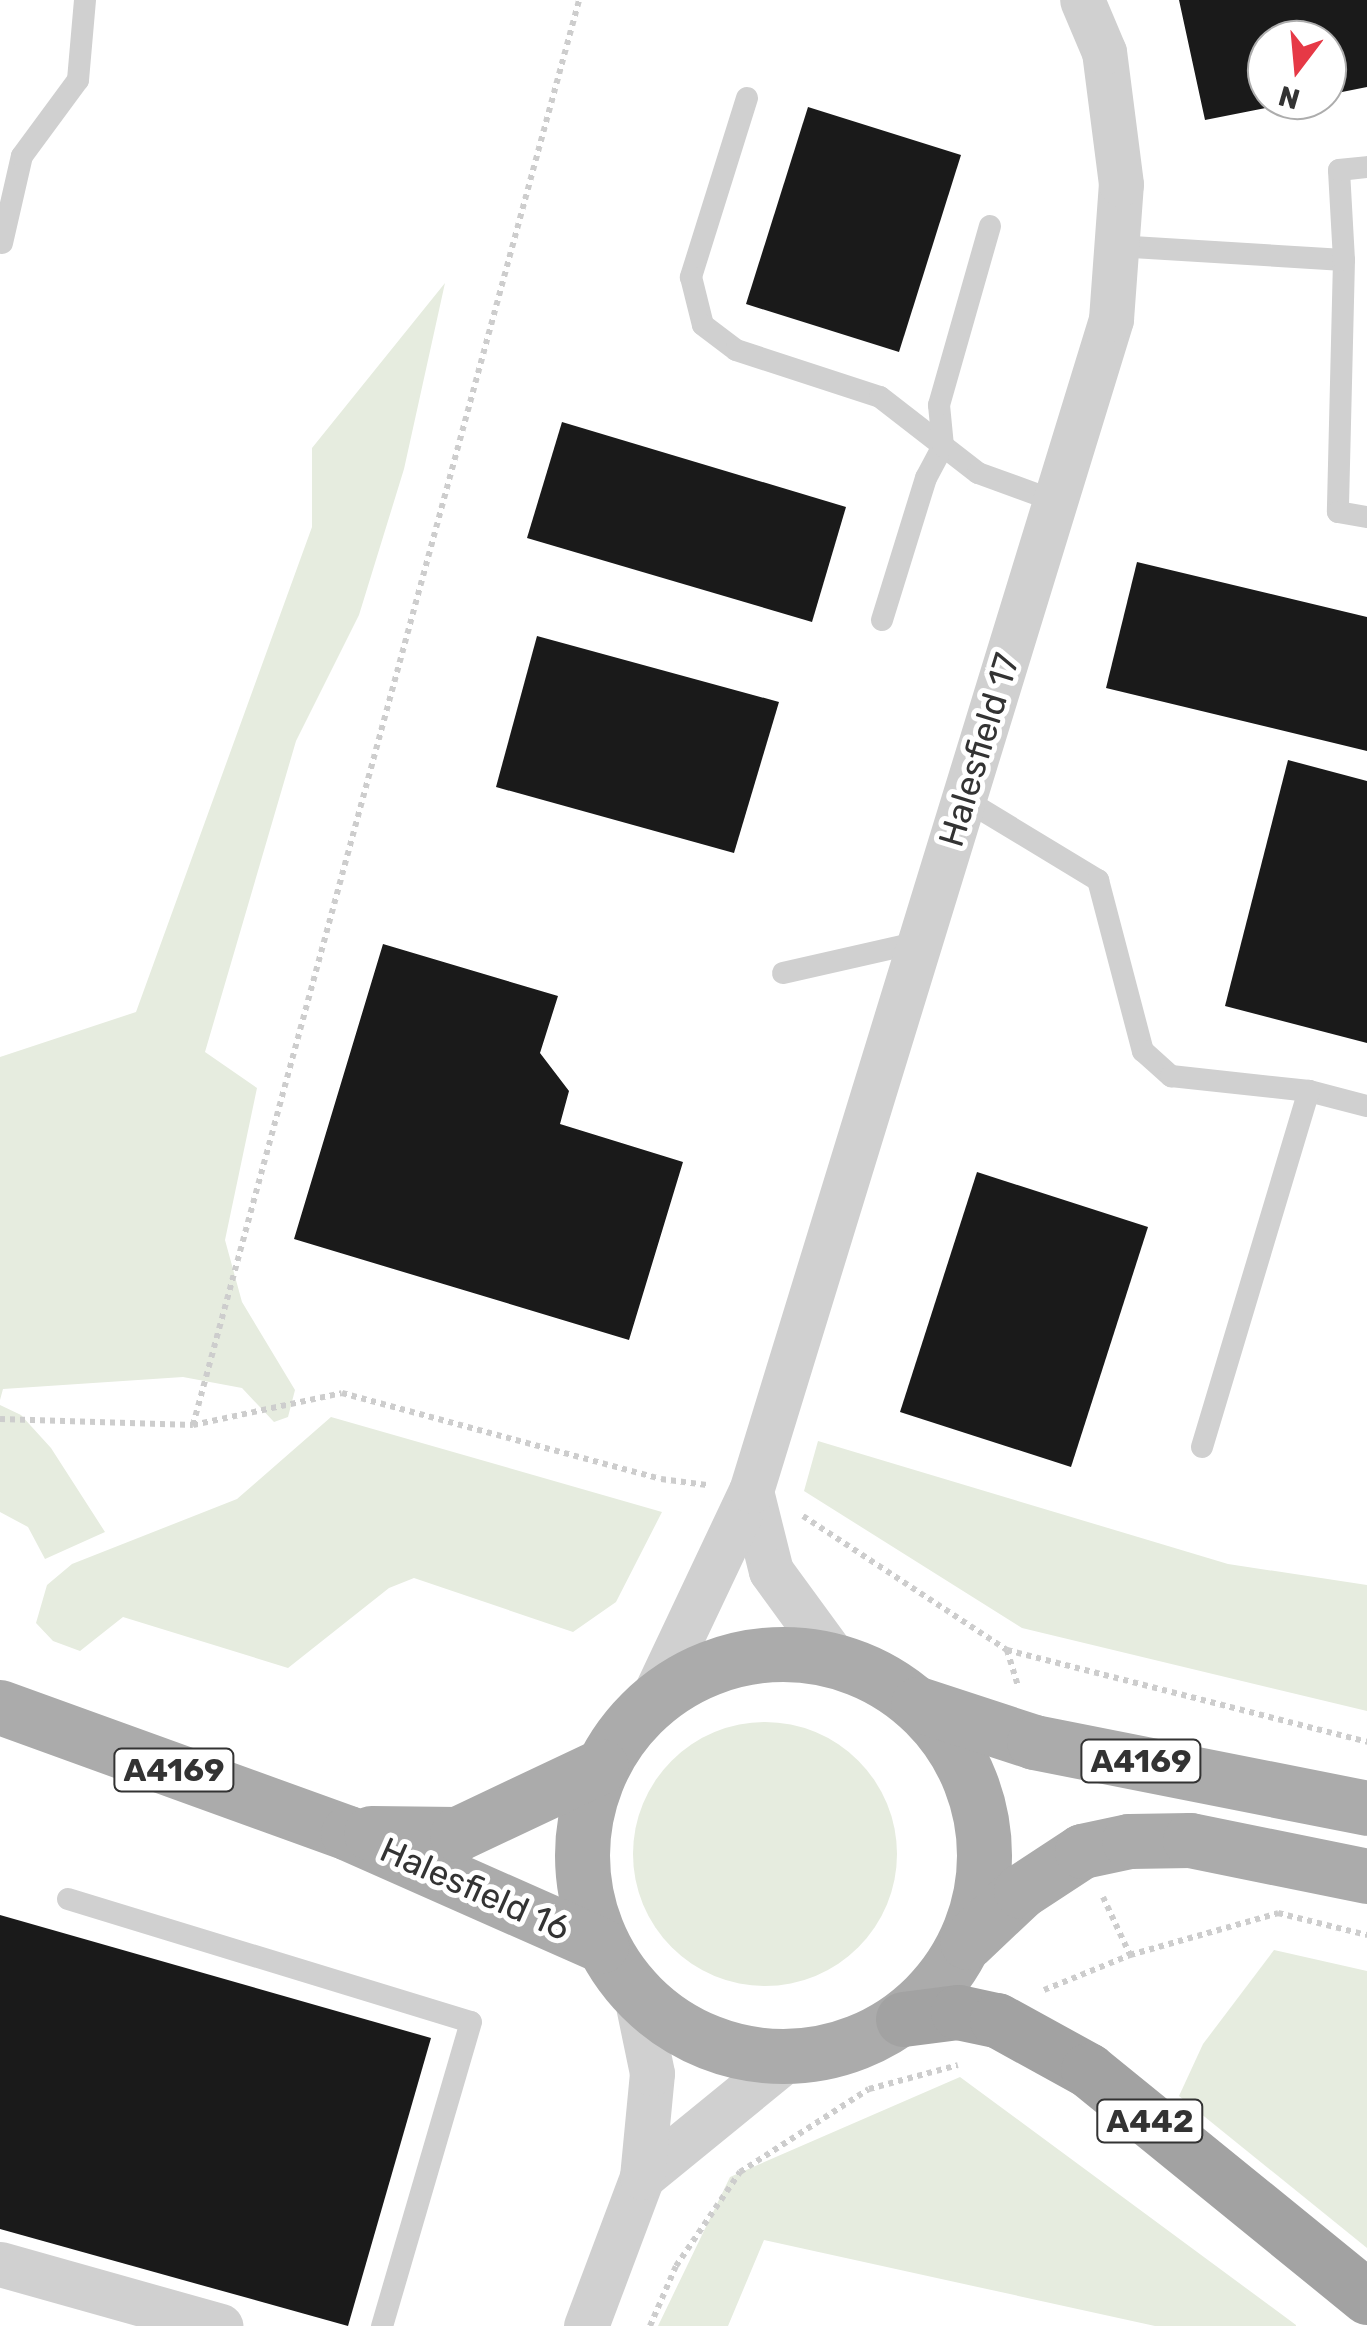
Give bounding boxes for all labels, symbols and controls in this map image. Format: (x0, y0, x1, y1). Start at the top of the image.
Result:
north arrow (1247, 20, 1347, 120)
text: N (1275, 79, 1303, 116)
street label: Halesfield 17 (930, 648, 1028, 852)
road number: A4169 (1078, 1734, 1204, 1788)
road number: A4169 (111, 1743, 236, 1797)
street label: Halesfield 16 (374, 1829, 576, 1949)
road number: A442 (1095, 2094, 1205, 2148)

